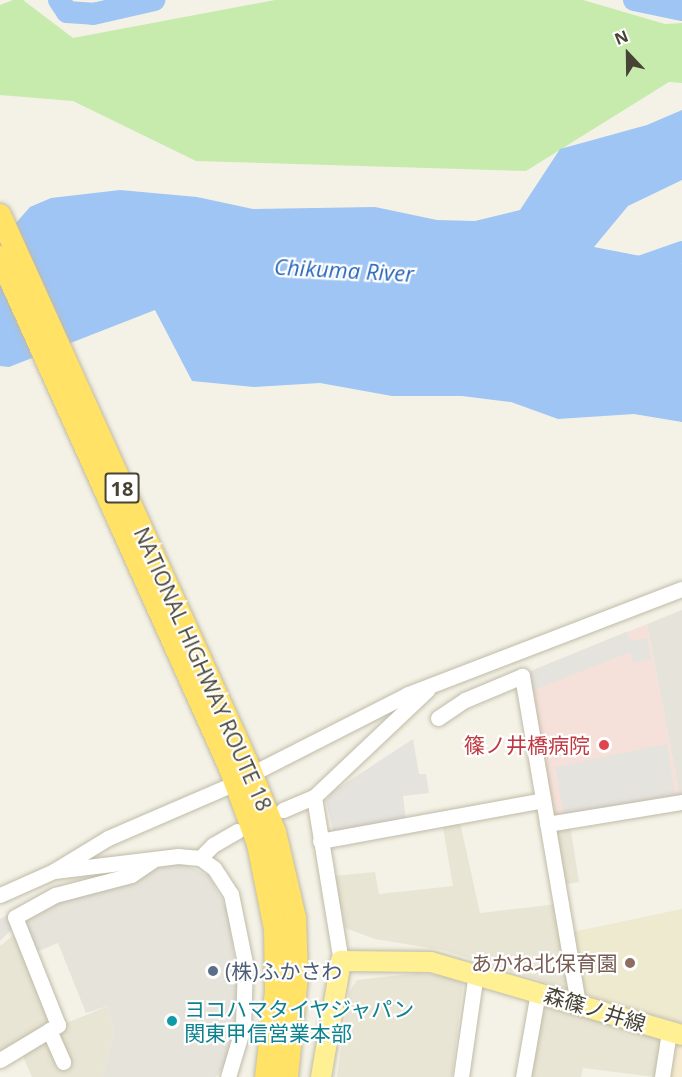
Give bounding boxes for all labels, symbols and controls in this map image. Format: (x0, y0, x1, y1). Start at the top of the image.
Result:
north arrow (598, 24, 658, 84)
text: N (611, 25, 631, 50)
water label: Chikuma River (273, 253, 415, 287)
road number: 18 (104, 471, 140, 505)
street label: NATIONAL HIGHWAY ROUTE 18 (129, 523, 277, 815)
place label: 篠ノ井橋病院 (464, 732, 590, 758)
marker: 篠ノ井橋病院 (595, 736, 613, 754)
place label: あかね北保育園 (471, 950, 618, 976)
marker: あかね北保育園 (623, 956, 637, 970)
place label: (株)ふかさわ (225, 958, 342, 984)
marker: (株)ふかさわ (206, 964, 220, 978)
street label: 森篠ノ井線 (541, 982, 649, 1036)
place label: ヨコハマタイヤジャパン 関東甲信営業本部 (184, 996, 415, 1046)
marker: ヨコハマタイヤジャパン 関東甲信営業本部 (165, 1014, 179, 1028)

